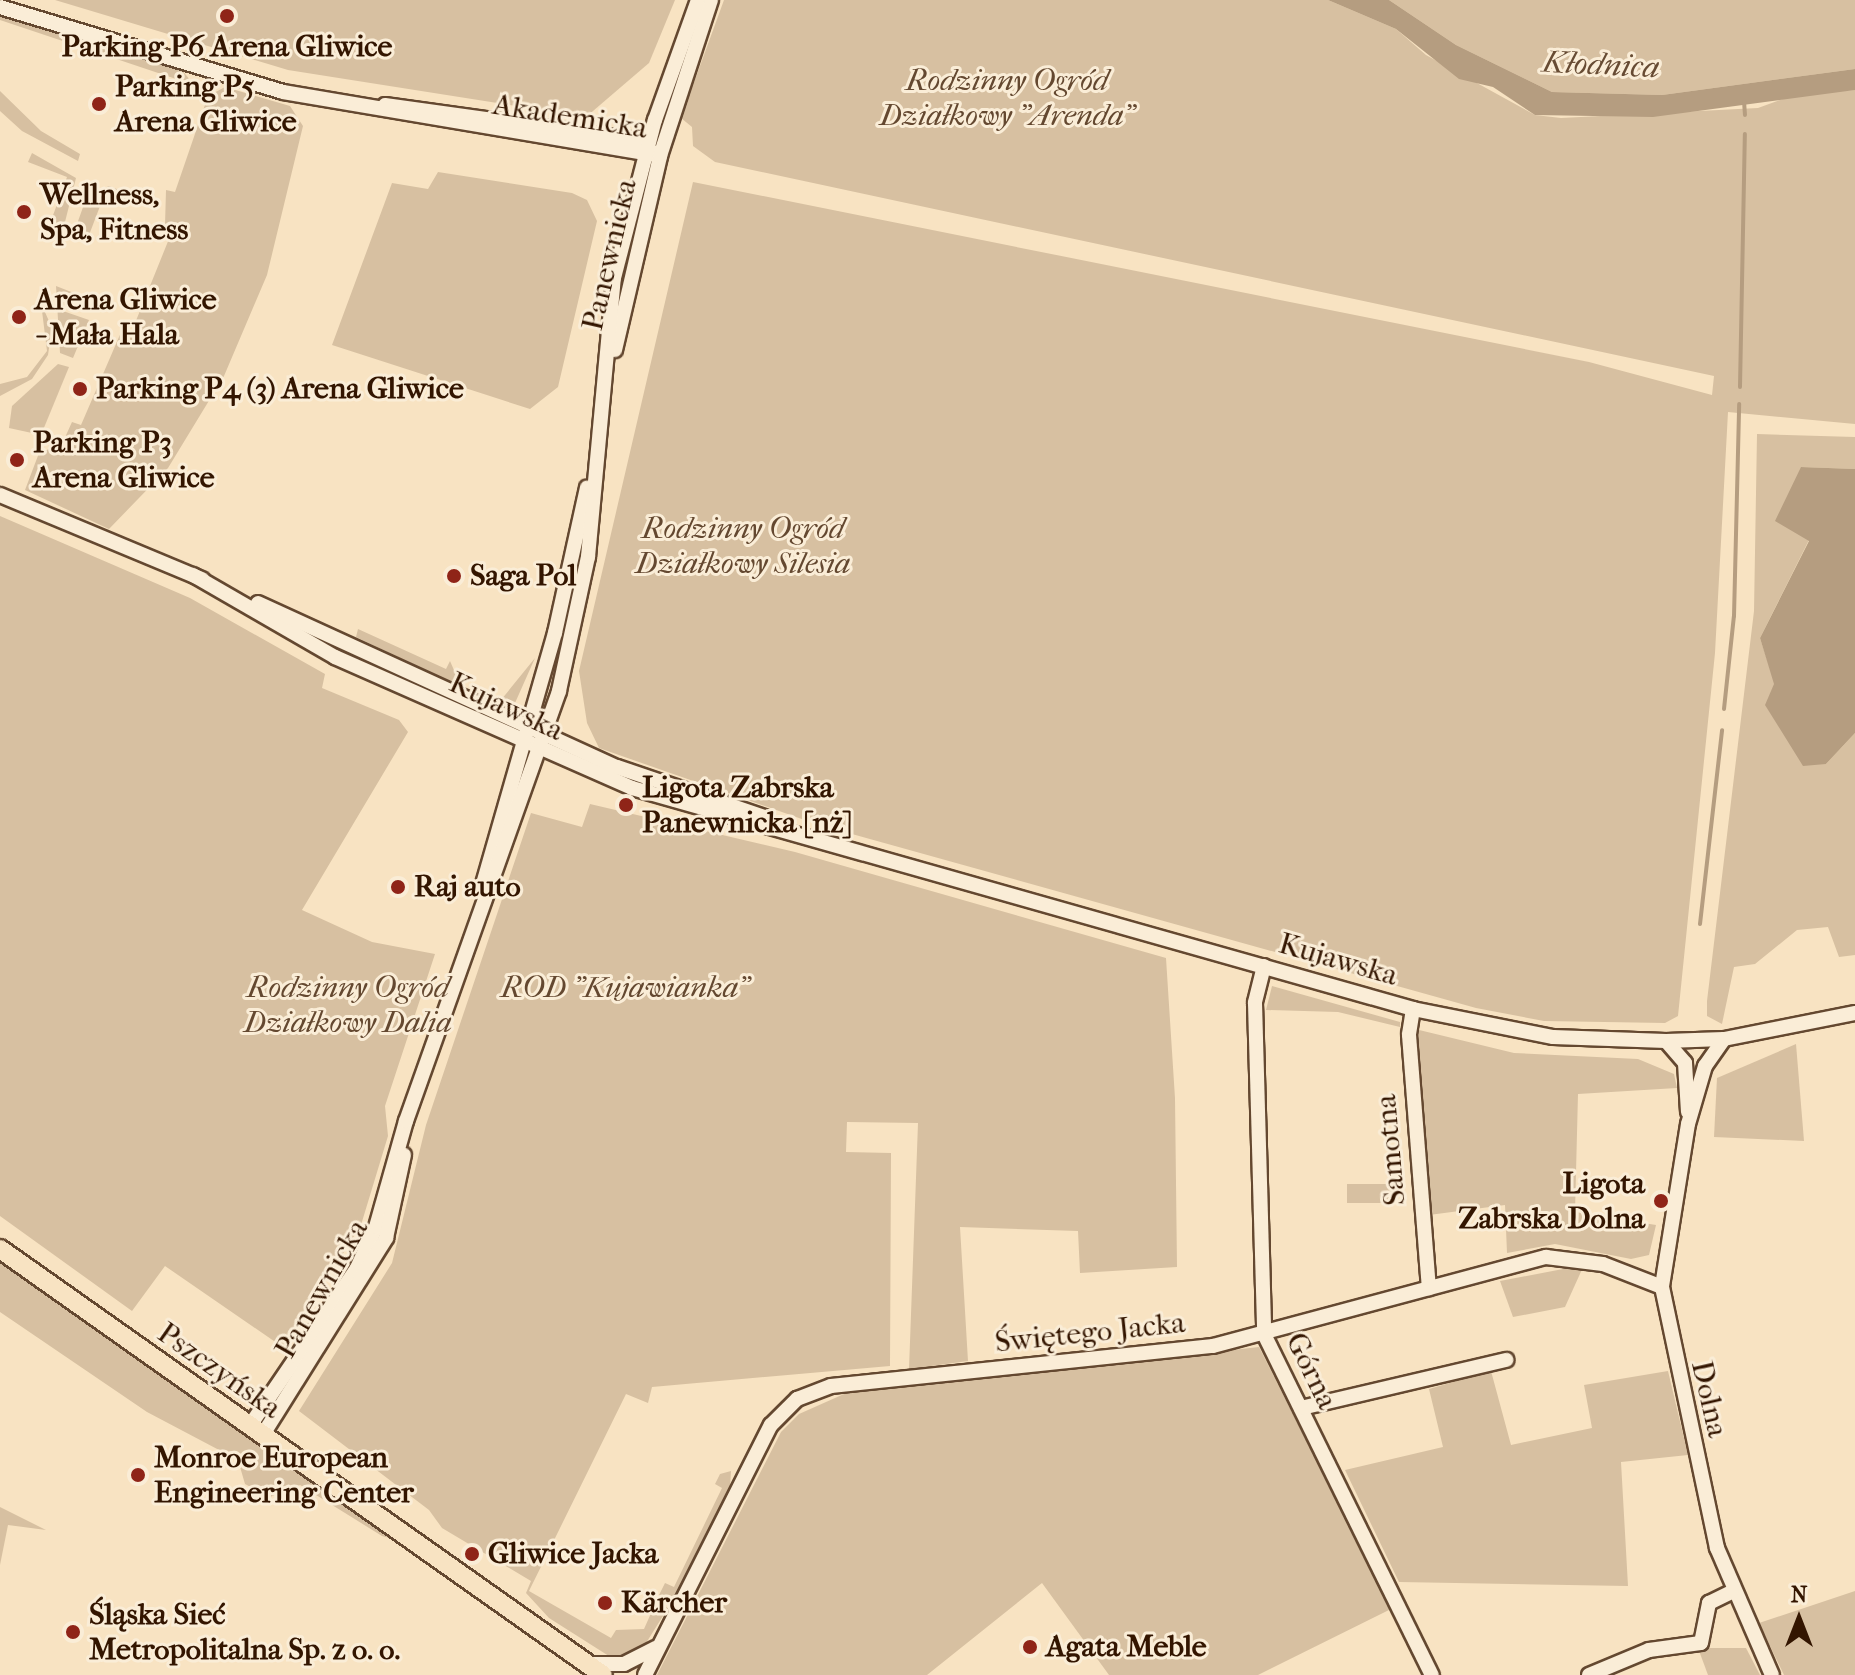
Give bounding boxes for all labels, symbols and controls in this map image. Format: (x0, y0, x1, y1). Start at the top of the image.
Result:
marker: Parking P6 Arena Gliwice (218, 7, 236, 25)
place label: Parking P6 Arena Gliwice (62, 29, 392, 65)
water label: Kłodnica (1542, 43, 1660, 87)
park label: Rodzinny Ogród Działkowy "Arenda" (880, 63, 1134, 134)
place label: Parking P5 Arena Gliwice (115, 69, 297, 140)
street label: Akademicka (490, 87, 650, 147)
marker: Parking P5 Arena Gliwice (90, 95, 108, 113)
street label: Panewnicka (575, 176, 645, 334)
place label: Wellness, Spa, Fitness (40, 177, 188, 248)
marker: Wellness, Spa, Fitness (15, 203, 33, 221)
place label: Arena Gliwice - Mała Hala (35, 282, 217, 352)
marker: Arena Gliwice - Mała Hala (10, 308, 28, 326)
place label: Parking P4 (3) Arena Gliwice (96, 371, 464, 407)
marker: Parking P4 (3) Arena Gliwice (71, 380, 89, 398)
place label: Parking P3 Arena Gliwice (33, 425, 215, 496)
marker: Parking P3 Arena Gliwice (8, 451, 26, 469)
park label: Rodzinny Ogród Działkowy Silesia (636, 511, 850, 582)
place label: Saga Pol (470, 558, 576, 594)
marker: Saga Pol (445, 567, 463, 585)
street label: Kujawska (443, 665, 569, 749)
place label: Ligota Zabrska Panewnicka [nż] (642, 770, 853, 840)
marker: Ligota Zabrska Panewnicka [nż] (617, 796, 635, 814)
place label: Raj auto (414, 869, 521, 905)
marker: Raj auto (389, 878, 407, 896)
street label: Kujawska (1275, 926, 1401, 994)
park label: Rodzinny Ogród Działkowy Dalia (244, 970, 452, 1040)
park label: ROD "Kujawianka" (501, 970, 749, 1006)
street label: Samotna (1368, 1093, 1414, 1207)
place label: Ligota Zabrska Dolna (1458, 1166, 1645, 1236)
marker: Ligota Zabrska Dolna (1652, 1192, 1670, 1210)
street label: Panewnicka (268, 1213, 376, 1365)
street label: Świętego Jacka (993, 1305, 1187, 1361)
street label: Pszczyńska (150, 1315, 288, 1427)
street label: Górna (1277, 1327, 1345, 1415)
street label: Dolna (1683, 1357, 1735, 1441)
place label: Monroe European Engineering Center (154, 1440, 414, 1510)
marker: Monroe European Engineering Center (129, 1466, 147, 1484)
place label: Gliwice Jacka (488, 1536, 658, 1572)
marker: Gliwice Jacka (463, 1545, 481, 1563)
north arrow (1759, 1579, 1839, 1659)
text: N (1791, 1582, 1807, 1608)
place label: Kärcher (621, 1585, 727, 1621)
marker: Kärcher (596, 1594, 614, 1612)
place label: Śląska Sieć Metropolitalna Sp. z o. o. (89, 1597, 400, 1668)
marker: Śląska Sieć Metropolitalna Sp. z o. o. (64, 1623, 82, 1641)
place label: Agata Meble (1046, 1629, 1207, 1665)
marker: Agata Meble (1021, 1638, 1039, 1656)

